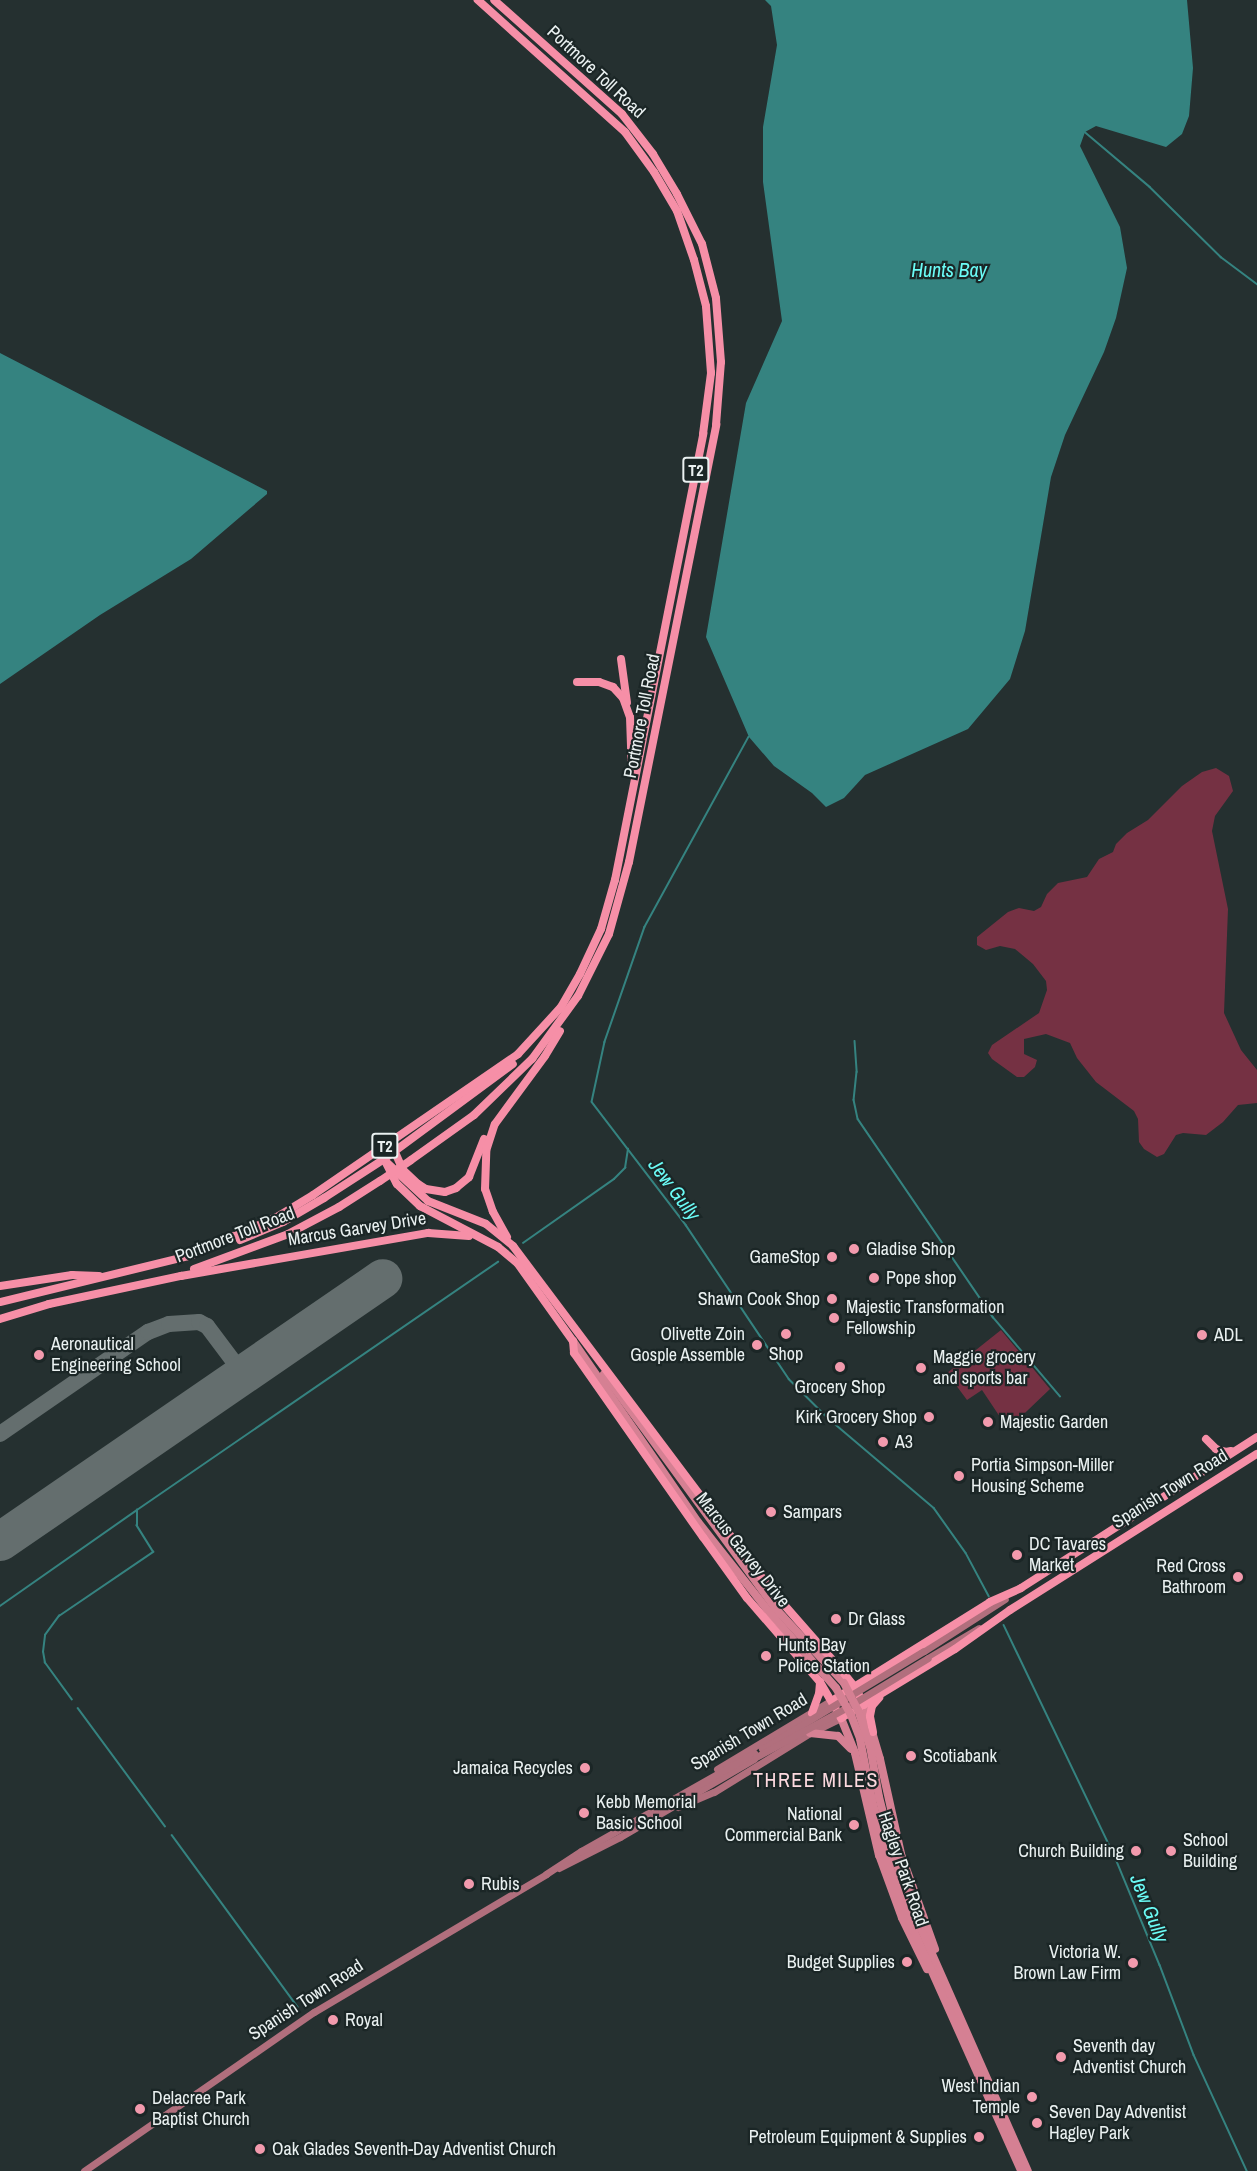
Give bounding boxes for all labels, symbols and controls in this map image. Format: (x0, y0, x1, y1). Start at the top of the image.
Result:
street label: Portmore Toll Road (542, 21, 650, 123)
water label: Hunts Bay (911, 257, 987, 281)
road number: T2 (681, 457, 711, 483)
street label: Portmore Toll Road (619, 652, 665, 780)
road number: T2 (370, 1133, 400, 1159)
water label: Jew Gully (644, 1153, 706, 1225)
street label: Portmore Toll Road (172, 1202, 298, 1268)
street label: Marcus Garvey Drive (286, 1207, 428, 1251)
place label: Gladise Shop (866, 1238, 955, 1260)
marker: Gladise Shop (847, 1242, 861, 1256)
place label: GameStop (749, 1246, 820, 1268)
marker: GameStop (825, 1250, 839, 1264)
place label: Pope shop (886, 1267, 957, 1289)
marker: Pope shop (867, 1271, 881, 1285)
place label: Shawn Cook Shop (698, 1288, 820, 1310)
marker: Shawn Cook Shop (825, 1292, 839, 1306)
place label: Majestic Transformation Fellowship (846, 1297, 1005, 1340)
marker: Majestic Transformation Fellowship (827, 1311, 841, 1325)
place label: Olivette Zoin Gosple Assemble (629, 1324, 745, 1366)
place label: ADL (1214, 1324, 1243, 1346)
marker: Shop (779, 1327, 793, 1341)
marker: ADL (1195, 1328, 1209, 1342)
place label: Aeronautical Engineering School (51, 1334, 181, 1376)
marker: Olivette Zoin Gosple Assemble (750, 1338, 764, 1352)
place label: Shop (769, 1343, 803, 1365)
place label: Maggie grocery and sports bar (933, 1347, 1036, 1390)
marker: Aeronautical Engineering School (32, 1348, 46, 1362)
marker: Grocery Shop (833, 1360, 847, 1374)
marker: Maggie grocery and sports bar (914, 1361, 928, 1375)
place label: Grocery Shop (794, 1376, 886, 1398)
place label: Kirk Grocery Shop (796, 1406, 917, 1428)
marker: Kirk Grocery Shop (922, 1410, 936, 1424)
place label: Majestic Garden (1000, 1411, 1108, 1433)
marker: Majestic Garden (981, 1415, 995, 1429)
place label: A3 (895, 1431, 913, 1453)
marker: A3 (876, 1435, 890, 1449)
street label: Spanish Town Road (1108, 1445, 1232, 1533)
place label: Portia Simpson-Miller Housing Scheme (971, 1455, 1114, 1498)
marker: Portia Simpson-Miller Housing Scheme (952, 1469, 966, 1483)
street label: Marcus Garvey Drive (692, 1488, 794, 1612)
place label: Sampars (783, 1501, 842, 1523)
marker: Sampars (764, 1505, 778, 1519)
place label: DC Tavares Market (1029, 1534, 1106, 1576)
marker: DC Tavares Market (1010, 1548, 1024, 1562)
place label: Red Cross Bathroom (1156, 1556, 1226, 1598)
marker: Red Cross Bathroom (1231, 1570, 1245, 1584)
place label: Dr Glass (848, 1608, 905, 1630)
marker: Dr Glass (829, 1612, 843, 1626)
place label: Hunts Bay Police Station (778, 1635, 870, 1678)
marker: Hunts Bay Police Station (759, 1649, 773, 1663)
street label: Spanish Town Road (687, 1689, 811, 1775)
place label: Scotiabank (923, 1745, 997, 1767)
marker: Scotiabank (904, 1749, 918, 1763)
place label: Jamaica Recycles (453, 1757, 573, 1779)
marker: Jamaica Recycles (578, 1761, 592, 1775)
district label: THREE MILES (753, 1767, 879, 1791)
place label: Kebb Memorial Basic School (596, 1792, 696, 1834)
place label: National Commercial Bank (725, 1804, 842, 1846)
marker: Kebb Memorial Basic School (577, 1806, 591, 1820)
street label: Hagley Park Road (873, 1809, 933, 1929)
marker: National Commercial Bank (847, 1818, 861, 1832)
place label: School Building (1183, 1830, 1237, 1872)
place label: Church Building (1018, 1840, 1124, 1862)
marker: Church Building (1129, 1844, 1143, 1858)
marker: School Building (1164, 1844, 1178, 1858)
water label: Jew Gully (1126, 1871, 1174, 1945)
place label: Rubis (481, 1873, 520, 1895)
marker: Rubis (462, 1877, 476, 1891)
place label: Victoria W. Brown Law Firm (1014, 1942, 1121, 1984)
place label: Budget Supplies (787, 1951, 895, 1973)
street label: Spanish Town Road (245, 1955, 367, 2045)
marker: Budget Supplies (900, 1955, 914, 1969)
marker: Victoria W. Brown Law Firm (1126, 1956, 1140, 1970)
place label: Royal (345, 2009, 383, 2031)
marker: Royal (326, 2013, 340, 2027)
place label: Seventh day Adventist Church (1073, 2036, 1186, 2078)
marker: Seventh day Adventist Church (1054, 2050, 1068, 2064)
place label: West Indian Temple (941, 2076, 1020, 2118)
place label: Delacree Park Baptist Church (152, 2088, 250, 2130)
marker: West Indian Temple (1025, 2090, 1039, 2104)
marker: Delacree Park Baptist Church (133, 2102, 147, 2116)
place label: Seven Day Adventist Hagley Park (1049, 2102, 1187, 2144)
marker: Seven Day Adventist Hagley Park (1030, 2116, 1044, 2130)
place label: Petroleum Equipment & Supplies (749, 2126, 967, 2148)
marker: Petroleum Equipment & Supplies (972, 2130, 986, 2144)
place label: Oak Glades Seventh-Day Adventist Church (272, 2138, 557, 2160)
marker: Oak Glades Seventh-Day Adventist Church (253, 2142, 267, 2156)

